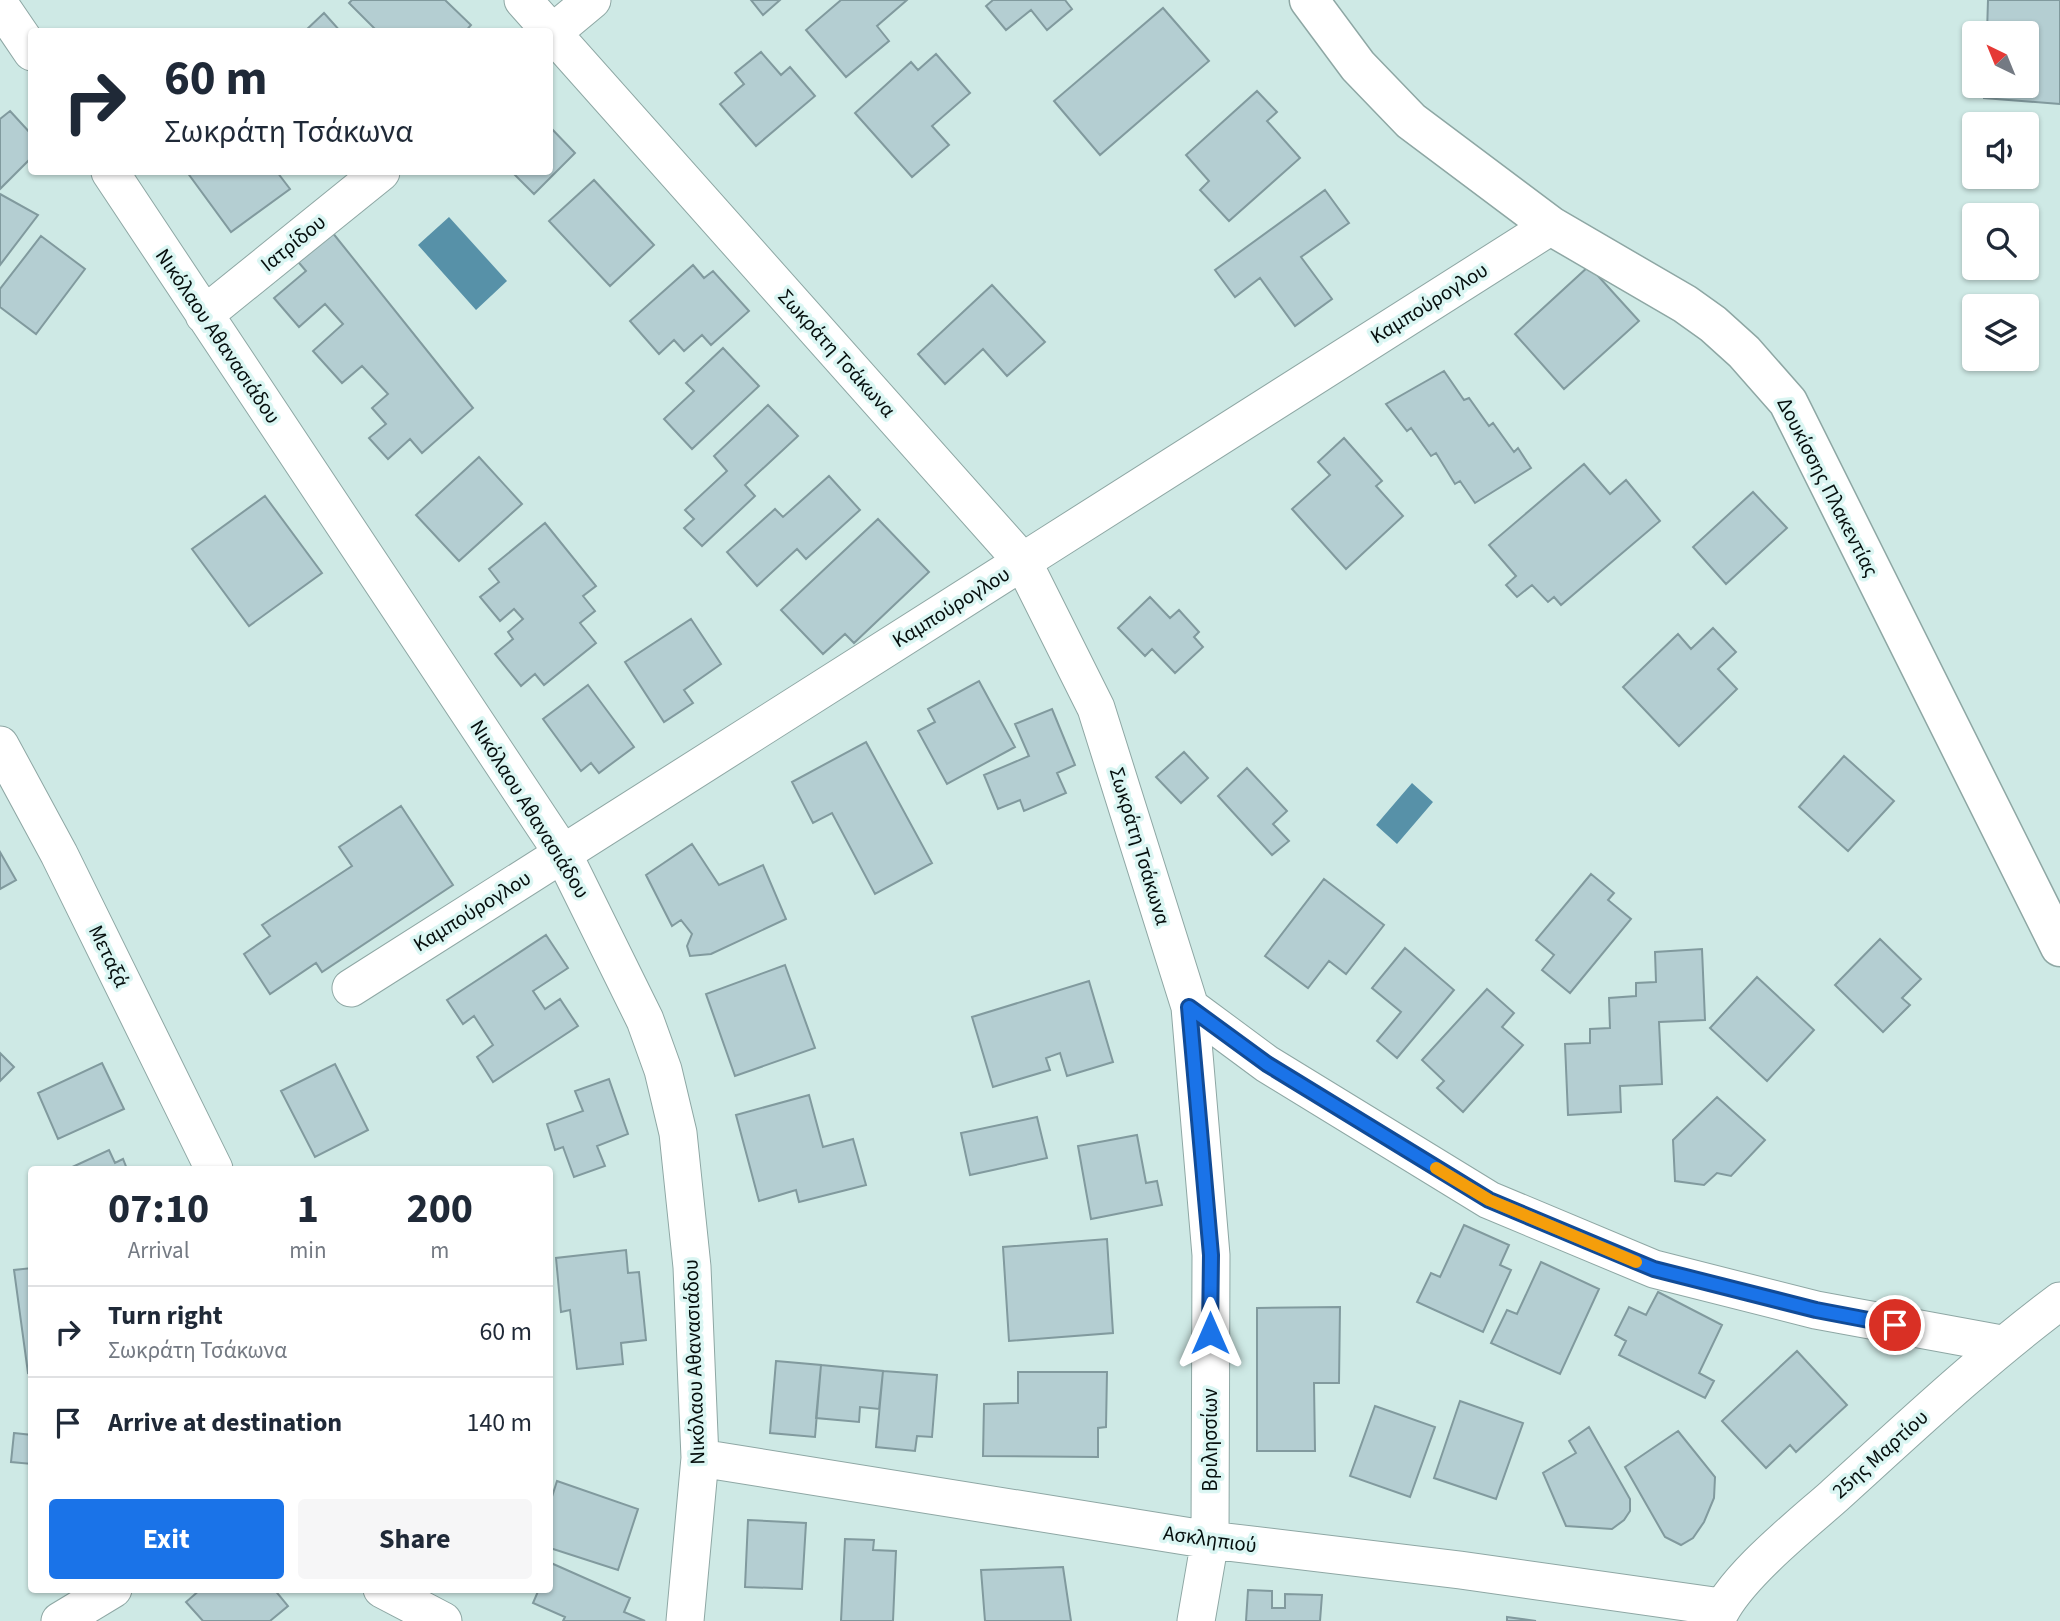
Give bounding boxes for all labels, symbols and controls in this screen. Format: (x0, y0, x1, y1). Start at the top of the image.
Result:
north arrow (1962, 21, 2039, 98)
map controls (1962, 21, 2039, 371)
text: 60 m (164, 44, 268, 114)
icon: right (49, 56, 140, 147)
text: Σωκράτη Τσάκωνα (164, 109, 413, 155)
button: sound (1962, 112, 2039, 189)
button: search (1962, 203, 2039, 280)
street label: Ιατρίδου (254, 207, 332, 279)
street label: Νικόλαου Αθανασιάδου (148, 242, 288, 430)
street label: Καμπούρογλου (1364, 255, 1494, 351)
street label: Σωκράτη Τσάκωνα (771, 282, 903, 424)
button: layers (1962, 294, 2039, 371)
street label: Δουκίσσης Πλακεντίας (1770, 392, 1886, 582)
street label: Καμπούρογλου (886, 559, 1016, 655)
street label: Νικόλαου Αθανασιάδου (463, 714, 597, 904)
street label: Σωκράτη Τσάκωνα (1102, 763, 1178, 929)
street label: Καμπούρογλου (407, 863, 537, 959)
street label: Μεταξά (81, 920, 137, 992)
text: 07:10 (108, 1179, 209, 1239)
text: 1 (297, 1179, 319, 1239)
text: 200 (406, 1179, 473, 1239)
text: Arrival (128, 1234, 190, 1267)
text: min (289, 1234, 327, 1267)
text: m (430, 1234, 449, 1267)
street label: Νικόλαου Αθανασιάδου (675, 1259, 713, 1465)
pin (1865, 1295, 1925, 1355)
position arrow (1173, 1296, 1247, 1370)
text: Turn right (108, 1297, 223, 1334)
icon: arrive (1876, 1306, 1914, 1344)
icon: right (49, 1313, 87, 1351)
text: 60 m (479, 1313, 532, 1350)
text: Σωκράτη Τσάκωνα (108, 1334, 287, 1367)
street label: Βριλησσίων (1195, 1388, 1225, 1492)
street label: 25ης Μαρτίου (1825, 1403, 1935, 1505)
icon: arrive (49, 1404, 87, 1442)
text: Arrive at destination (108, 1404, 342, 1441)
text: 140 m (466, 1404, 532, 1441)
button: Exit (49, 1499, 284, 1579)
button: Share (298, 1499, 532, 1579)
street label: Ασκληπιού (1161, 1518, 1259, 1560)

